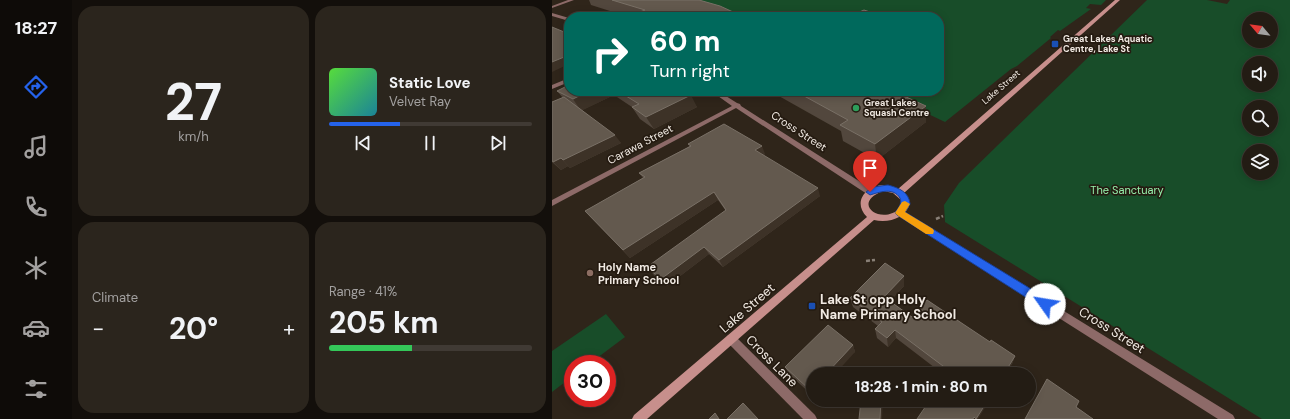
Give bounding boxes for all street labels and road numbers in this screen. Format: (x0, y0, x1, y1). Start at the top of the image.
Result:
street label: Lake Street (979, 67, 1023, 107)
street label: Cross Street (769, 108, 829, 154)
street label: Carawa Street (605, 121, 675, 167)
street label: Lake Street (716, 279, 778, 337)
street label: Cross Street (1076, 303, 1148, 357)
street label: Cross Lane (742, 331, 802, 391)

